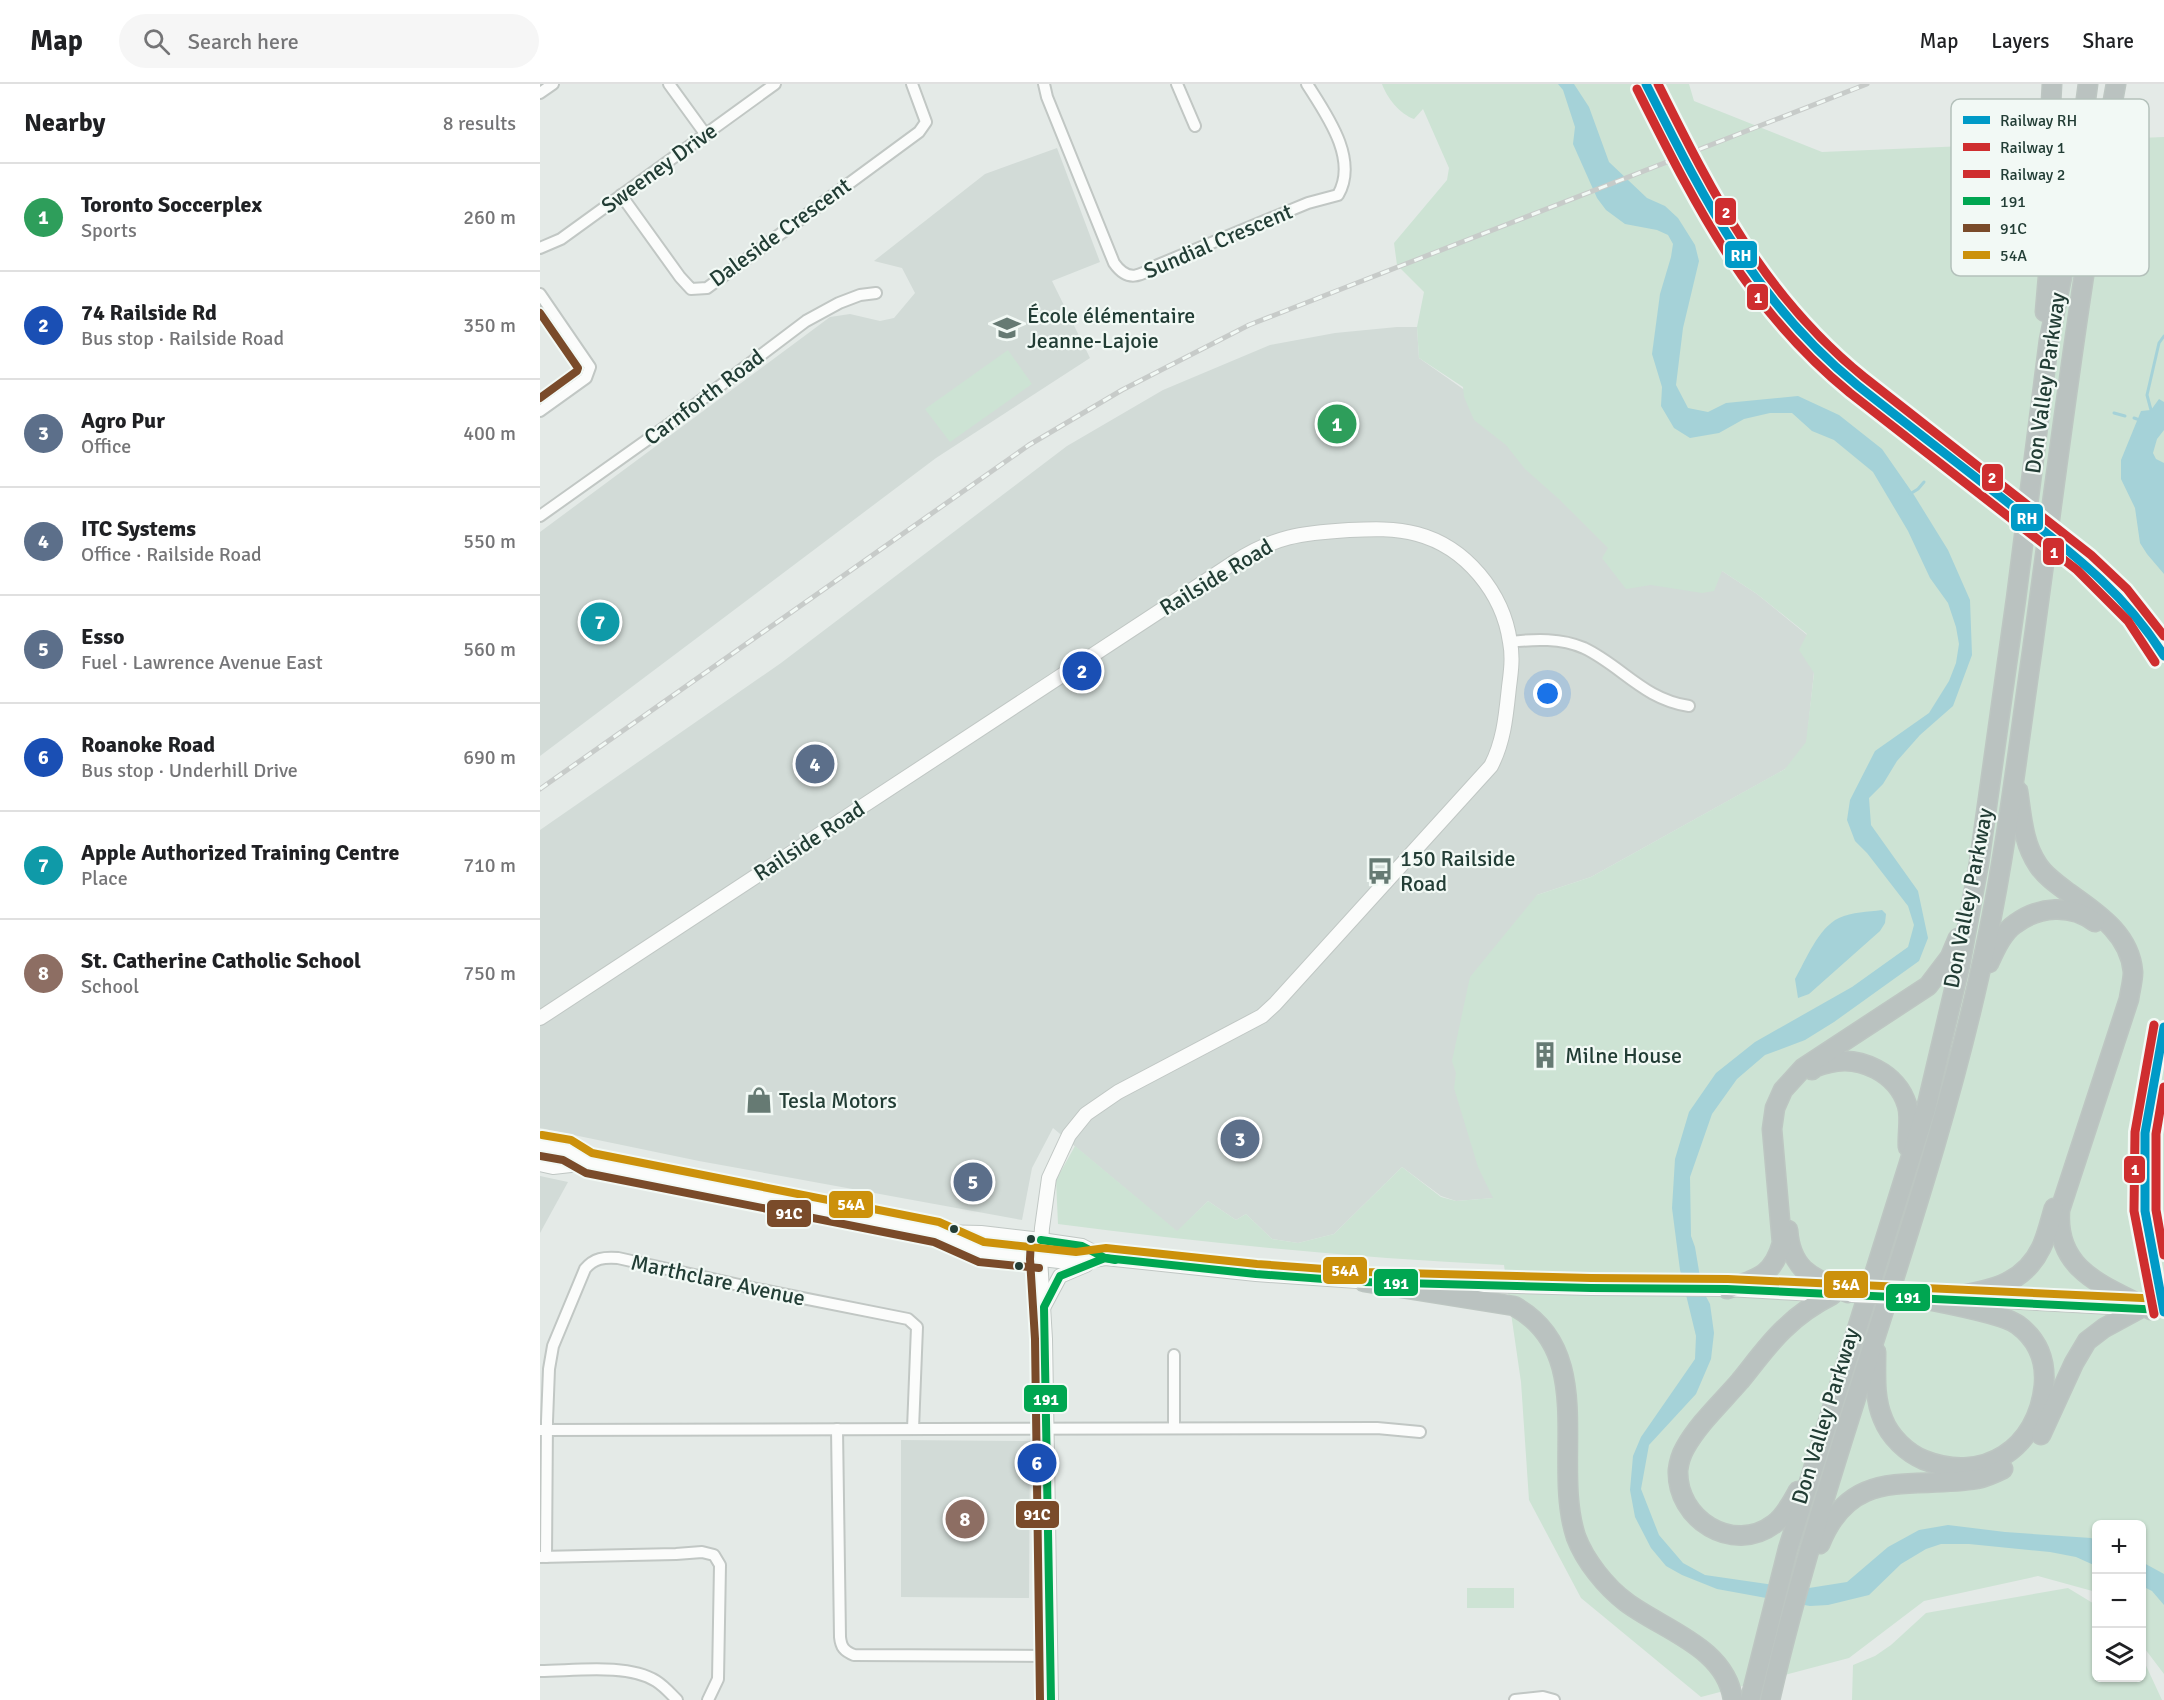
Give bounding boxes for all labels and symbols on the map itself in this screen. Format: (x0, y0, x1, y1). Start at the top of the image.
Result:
legend (1951, 99, 2149, 276)
text: Railway RH (2000, 111, 2077, 131)
street label: Sweeney Drive (596, 117, 722, 219)
text: Railway 1 (2000, 138, 2066, 158)
text: Railway 2 (2000, 165, 2066, 185)
street label: Daleside Crescent (704, 171, 856, 292)
text: 191 (2000, 192, 2026, 212)
street label: Sundial Crescent (1140, 197, 1297, 284)
line badge: 2 (1714, 197, 1737, 226)
text: 2 (1722, 203, 1730, 223)
text: 91C (2000, 219, 2027, 239)
line badge: RH (1724, 240, 1758, 269)
text: RH (1731, 246, 1751, 266)
text: 54A (2000, 246, 2027, 266)
line badge: 1 (1746, 283, 1769, 311)
text: 1 (1754, 288, 1763, 308)
street label: Don Valley Parkway (2019, 290, 2071, 475)
place label: École élémentaire Jeanne-Lajoie (1027, 302, 1195, 354)
school or university icon: École élémentaire Jeanne-Lajoie (992, 313, 1022, 343)
street label: Carnforth Road (639, 343, 769, 451)
pin: 1 (1318, 402, 1356, 446)
line badge: 2 (1981, 463, 2004, 492)
text: 2 (1988, 468, 1996, 488)
line badge: RH (2010, 503, 2044, 532)
text: RH (2017, 509, 2037, 529)
street label: Railside Road (1155, 533, 1277, 621)
line badge: 1 (2042, 537, 2065, 566)
text: 1 (2050, 543, 2059, 563)
pin: 7 (580, 600, 620, 644)
pin: 2 (1062, 648, 1102, 694)
your location (1533, 679, 1562, 708)
pin: 4 (796, 742, 834, 786)
street label: Railside Road (748, 795, 870, 887)
street label: Don Valley Parkway (1937, 805, 1999, 990)
place label: 150 Railside Road (1400, 845, 1515, 897)
bus stop icon: 150 Railside Road (1365, 856, 1395, 886)
building icon: Milne House (1530, 1040, 1560, 1070)
place label: Milne House (1565, 1042, 1682, 1069)
shop icon: Tesla Motors (744, 1085, 774, 1115)
place label: Tesla Motors (779, 1087, 897, 1114)
pin: 3 (1220, 1116, 1260, 1162)
line badge: 1 (2123, 1155, 2146, 1184)
pin: 5 (954, 1160, 992, 1204)
text: 1 (2131, 1160, 2140, 1180)
line badge: 54A (828, 1190, 874, 1219)
text: 54A (837, 1195, 866, 1215)
line badge: 91C (766, 1199, 812, 1228)
text: 91C (775, 1204, 803, 1224)
unlabelled marker (948, 1223, 960, 1235)
unlabelled marker (1025, 1233, 1037, 1245)
street label: Marthclare Avenue (628, 1248, 808, 1312)
line badge: 54A (1322, 1256, 1368, 1285)
unlabelled marker (1013, 1260, 1025, 1272)
text: 54A (1331, 1261, 1360, 1281)
line badge: 191 (1373, 1268, 1419, 1297)
line badge: 54A (1823, 1270, 1869, 1299)
text: 191 (1383, 1274, 1409, 1294)
text: 54A (1832, 1275, 1861, 1295)
line badge: 191 (1885, 1283, 1931, 1312)
text: 191 (1895, 1288, 1921, 1308)
street label: Don Valley Parkway (1785, 1324, 1865, 1507)
line badge: 191 (1023, 1384, 1068, 1413)
text: 191 (1033, 1390, 1059, 1410)
pin: 6 (1018, 1440, 1056, 1486)
pin: 8 (946, 1496, 984, 1542)
line badge: 91C (1015, 1500, 1060, 1529)
text: 91C (1023, 1505, 1051, 1525)

